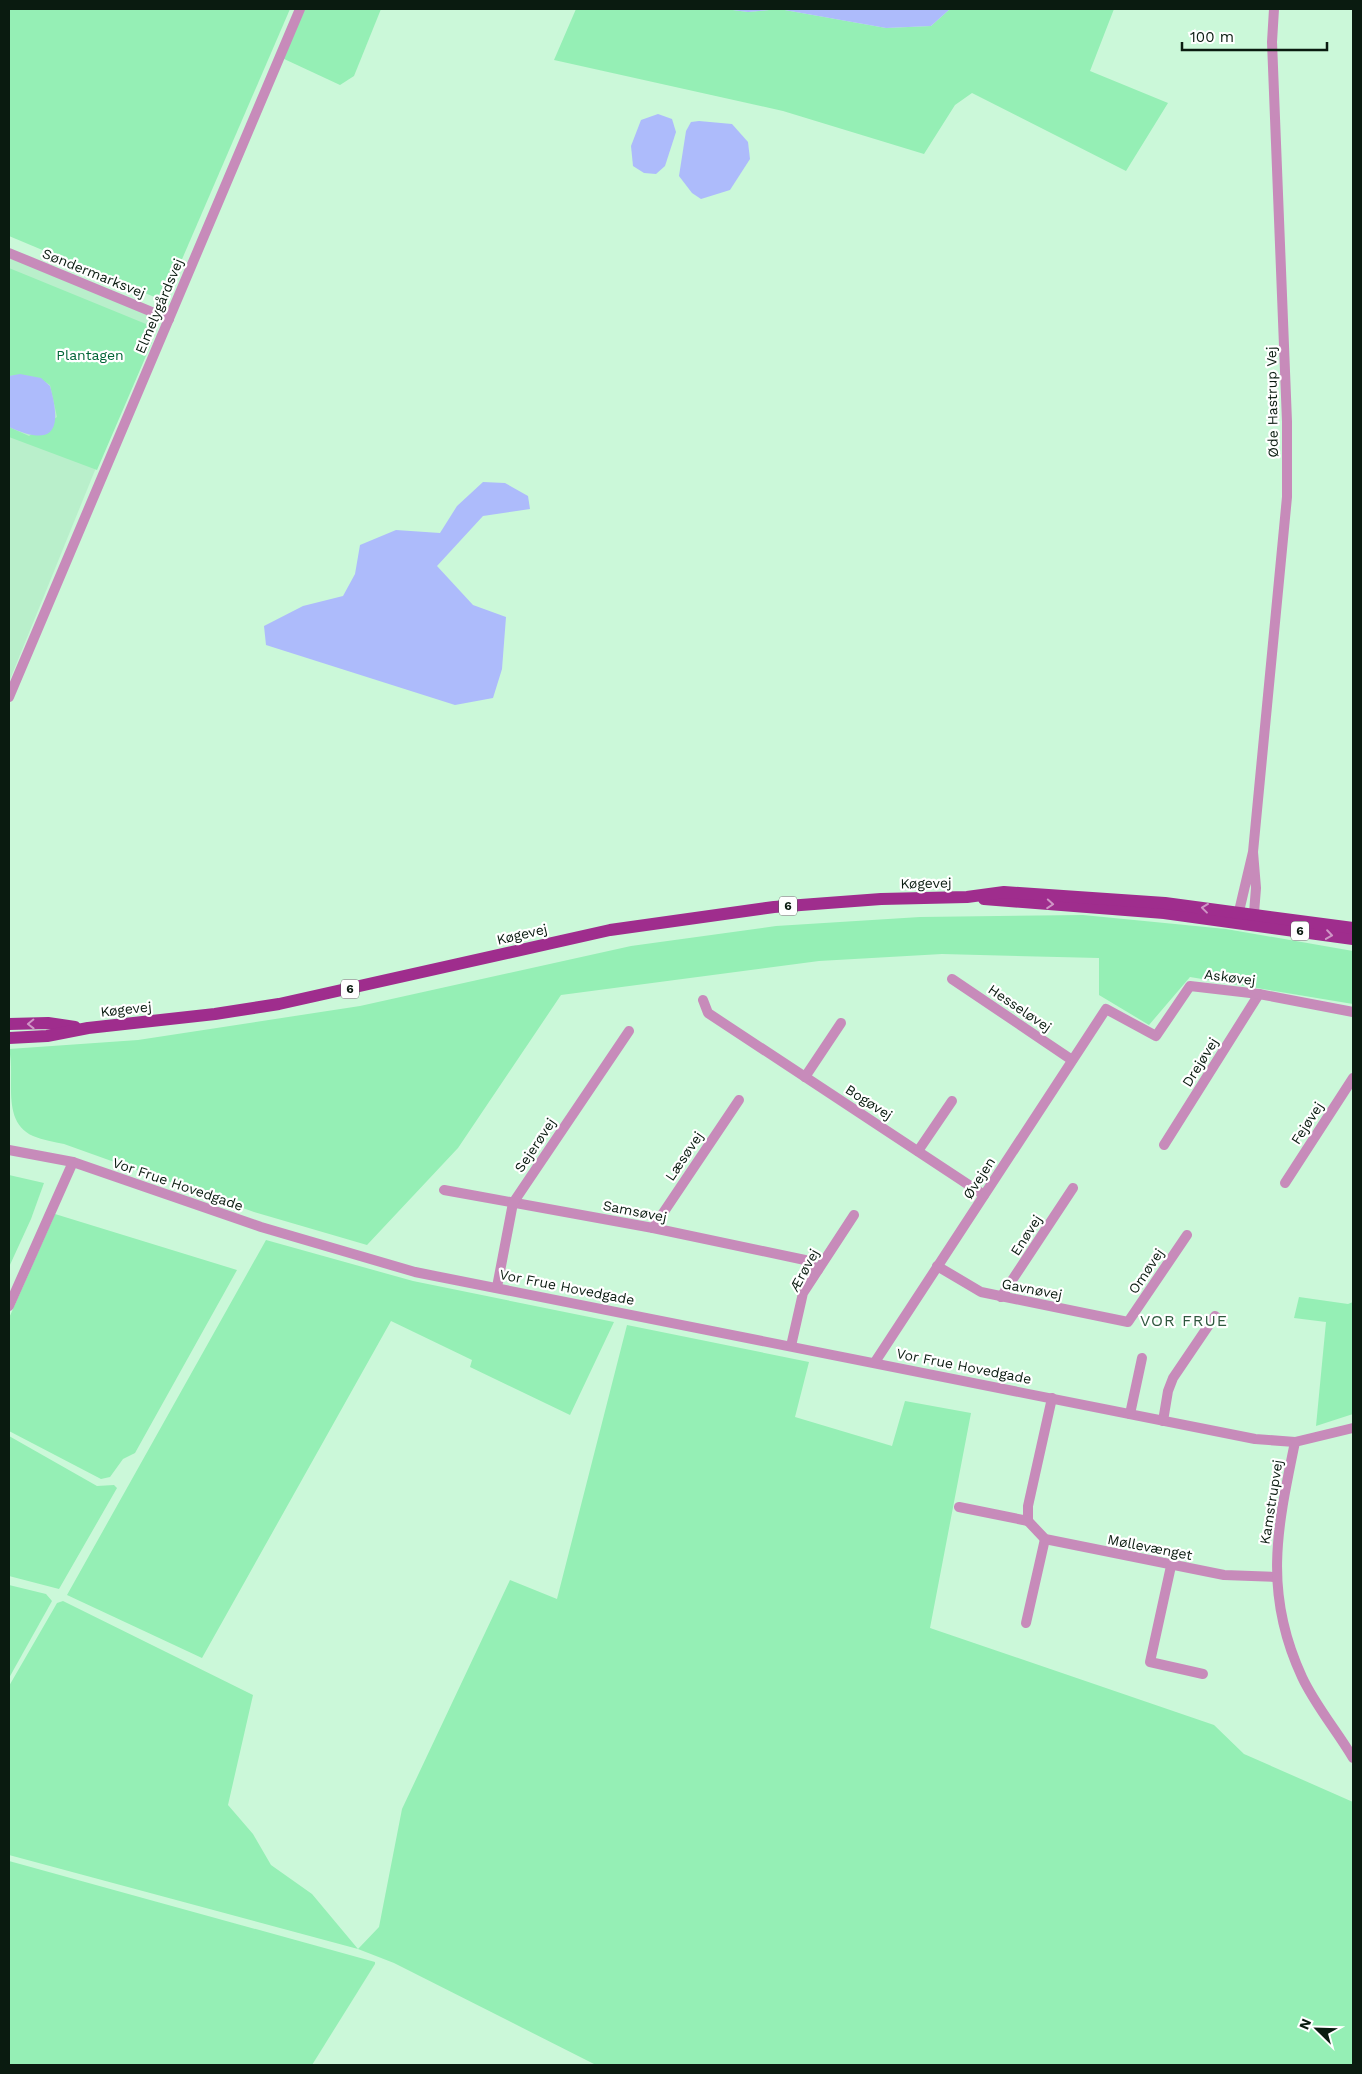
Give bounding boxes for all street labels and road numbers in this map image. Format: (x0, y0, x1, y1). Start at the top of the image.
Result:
street label: Søndermarksvej (40, 245, 148, 301)
street label: Elmelygårdsvej (132, 256, 186, 356)
street label: Øde Hastrup Vej (1263, 346, 1281, 458)
street label: Køgevej (900, 875, 952, 891)
road number: 6 (779, 896, 797, 916)
street label: Køgevej (495, 920, 549, 948)
road number: 6 (1291, 921, 1309, 940)
street label: Askøvej (1203, 966, 1257, 988)
road number: 6 (341, 980, 359, 999)
street label: Hesseløvej (985, 981, 1055, 1035)
street label: Køgevej (100, 998, 152, 1020)
street label: Drejøvej (1179, 1035, 1221, 1089)
street label: Bogøvej (843, 1081, 895, 1123)
street label: Fejøvej (1287, 1099, 1327, 1147)
street label: Sejerøvej (511, 1115, 559, 1175)
street label: Læsøvej (662, 1128, 706, 1184)
street label: Vor Frue Hovedgade (111, 1154, 245, 1214)
street label: Øvejen (960, 1154, 998, 1202)
street label: Samsøvej (602, 1197, 668, 1225)
street label: Enøvej (1007, 1212, 1045, 1258)
street label: Omøvej (1125, 1245, 1167, 1297)
street label: Ærøvej (786, 1246, 822, 1294)
street label: Vor Frue Hovedgade (498, 1266, 636, 1308)
street label: Gavnøvej (1000, 1275, 1064, 1303)
street label: Vor Frue Hovedgade (895, 1345, 1033, 1387)
street label: Kamstrupvej (1256, 1458, 1286, 1546)
street label: Møllevænget (1106, 1531, 1194, 1563)

